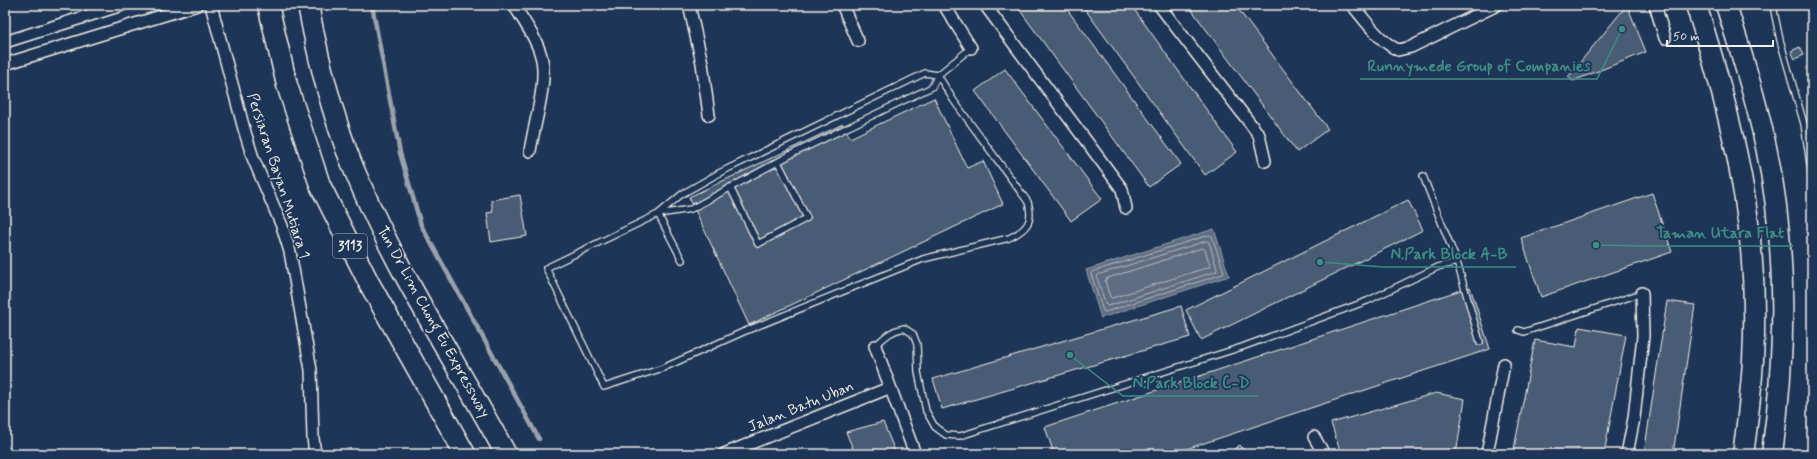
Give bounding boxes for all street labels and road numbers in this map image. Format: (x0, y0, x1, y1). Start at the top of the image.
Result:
street label: Persiaran Bayan Mutiara 1 (242, 91, 314, 261)
street label: Tun Dr Lim Chong Eu Expressway (371, 223, 494, 422)
road number: 3113 (333, 234, 367, 258)
street label: Jalan Batu Uban (745, 377, 857, 437)

